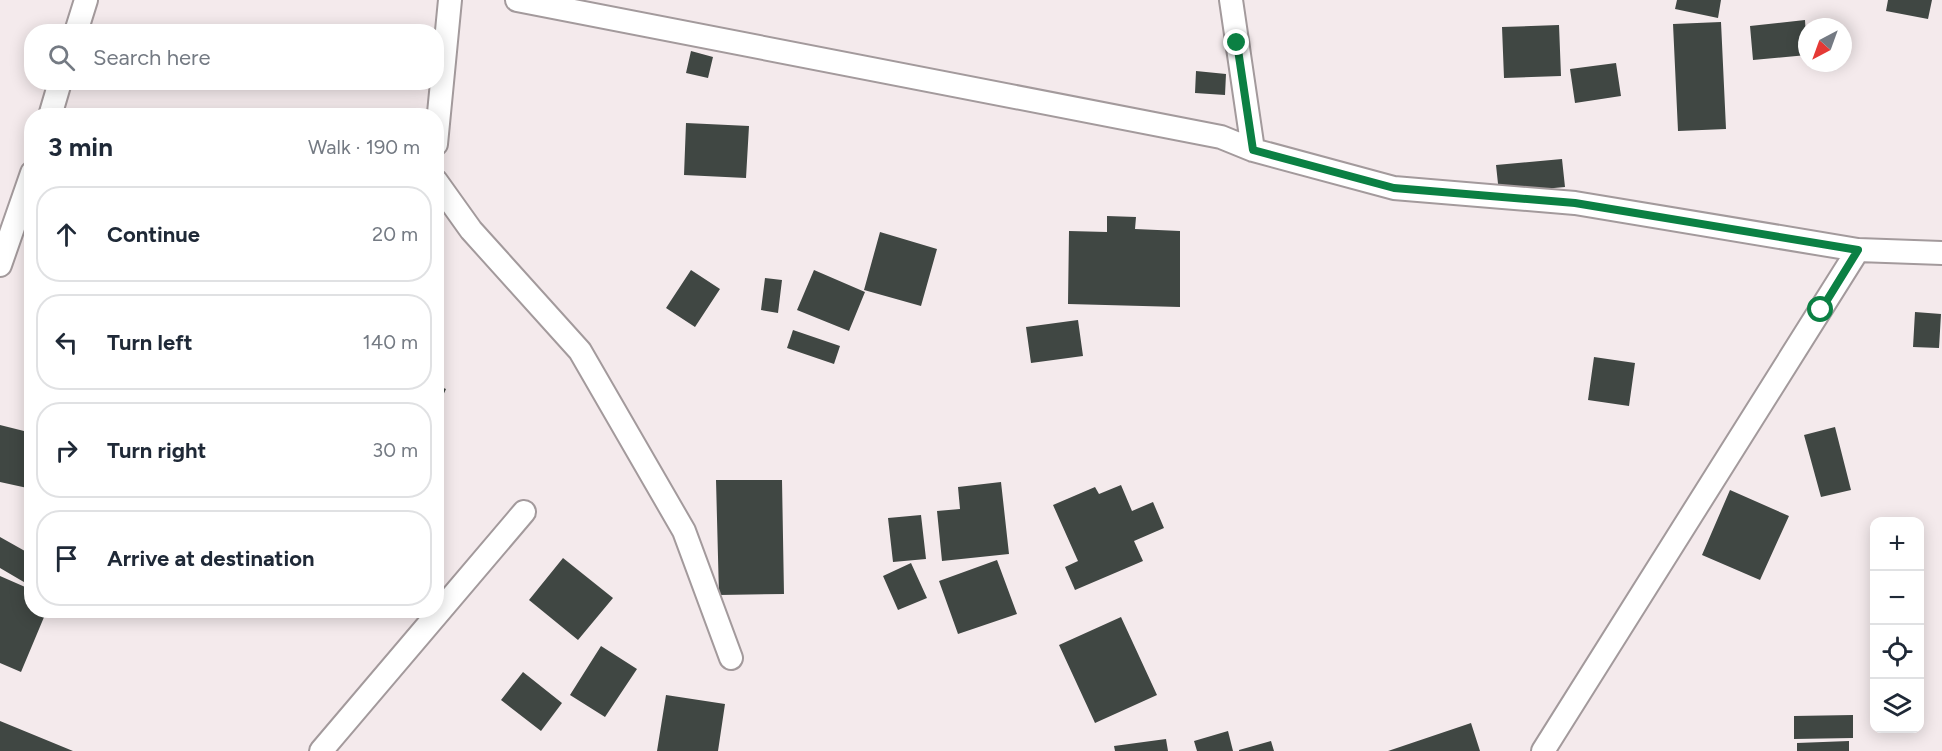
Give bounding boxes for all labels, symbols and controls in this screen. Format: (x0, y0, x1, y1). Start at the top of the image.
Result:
north arrow (1798, 18, 1852, 72)
search box (24, 24, 444, 90)
route end (1223, 29, 1249, 55)
icon: search (45, 41, 78, 74)
text: Search here (93, 44, 211, 71)
text: 3 min (48, 131, 113, 163)
text: Walk · 190 m (308, 135, 420, 159)
icon: ahead (50, 218, 83, 251)
text: Continue (107, 221, 200, 248)
text: 20 m (372, 222, 418, 246)
route start (1807, 296, 1833, 322)
icon: left (50, 326, 83, 359)
text: Turn left (107, 329, 193, 356)
text: 140 m (363, 330, 418, 354)
icon: right (50, 434, 83, 467)
text: Turn right (107, 437, 206, 464)
text: 30 m (372, 438, 418, 462)
map controls (1870, 517, 1924, 733)
button: + (1870, 517, 1924, 571)
icon: arrive (50, 542, 83, 575)
text: Arrive at destination (107, 545, 315, 572)
button: − (1870, 571, 1924, 625)
button: locate (1870, 625, 1924, 679)
button: layers (1870, 679, 1924, 733)

